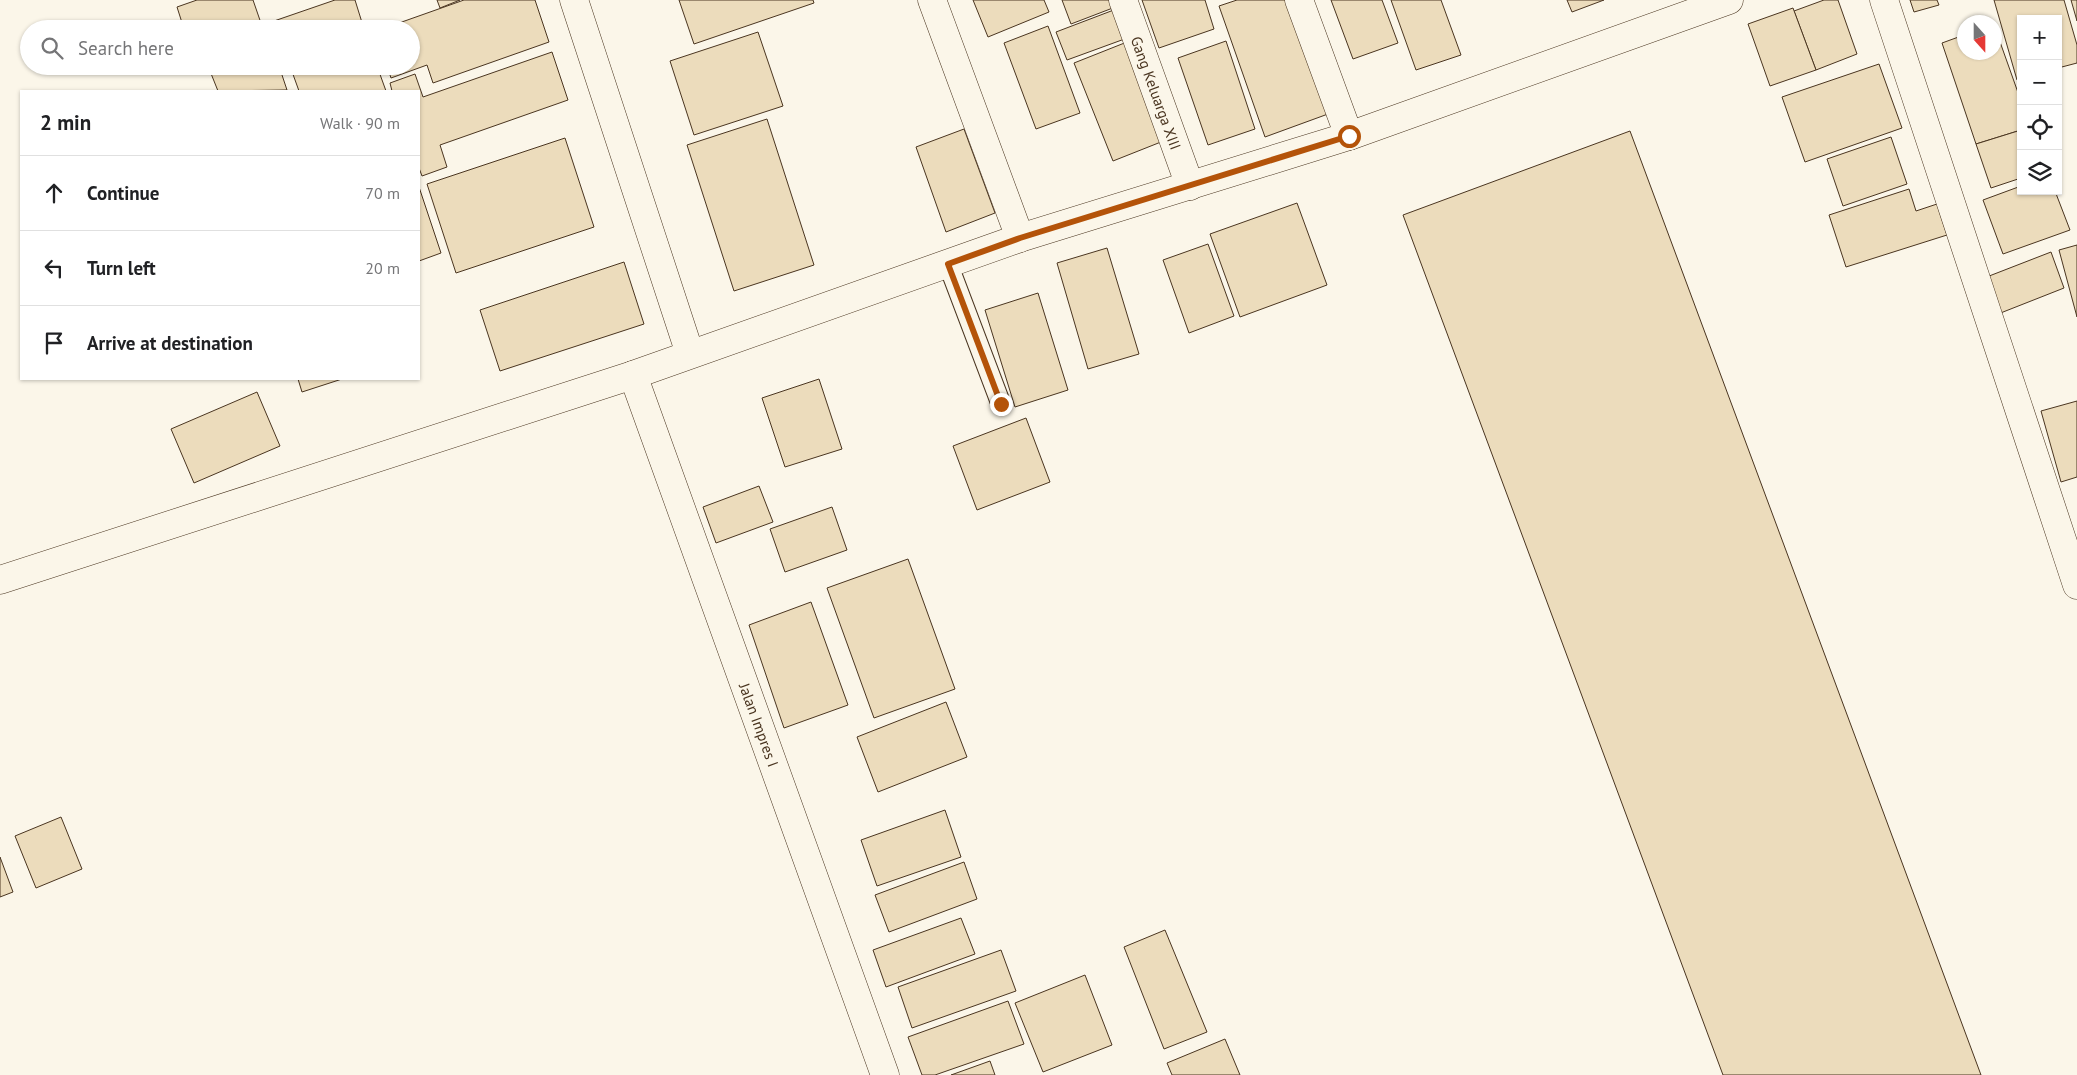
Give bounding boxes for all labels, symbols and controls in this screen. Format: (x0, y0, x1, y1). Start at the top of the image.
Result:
north arrow (1957, 15, 2002, 60)
map controls (2017, 15, 2062, 195)
button: + (2017, 15, 2062, 60)
search box (20, 20, 420, 75)
icon: search (38, 34, 66, 62)
street label: Gang Keluarga XIII (1127, 34, 1185, 152)
text: Search here (78, 36, 174, 60)
button: − (2017, 60, 2062, 105)
button: locate (2017, 105, 2062, 150)
text: 2 min (40, 109, 91, 136)
text: Walk · 90 m (320, 113, 400, 133)
route start (1338, 125, 1361, 148)
button: layers (2017, 150, 2062, 195)
icon: ahead (40, 179, 68, 207)
text: Continue (87, 181, 159, 205)
text: 70 m (365, 183, 400, 203)
icon: left (40, 254, 68, 282)
text: Turn left (87, 256, 156, 280)
text: 20 m (365, 258, 400, 278)
icon: arrive (40, 329, 68, 357)
text: Arrive at destination (87, 331, 253, 355)
route end (990, 393, 1013, 416)
street label: Jalan Impres I (735, 680, 783, 770)

